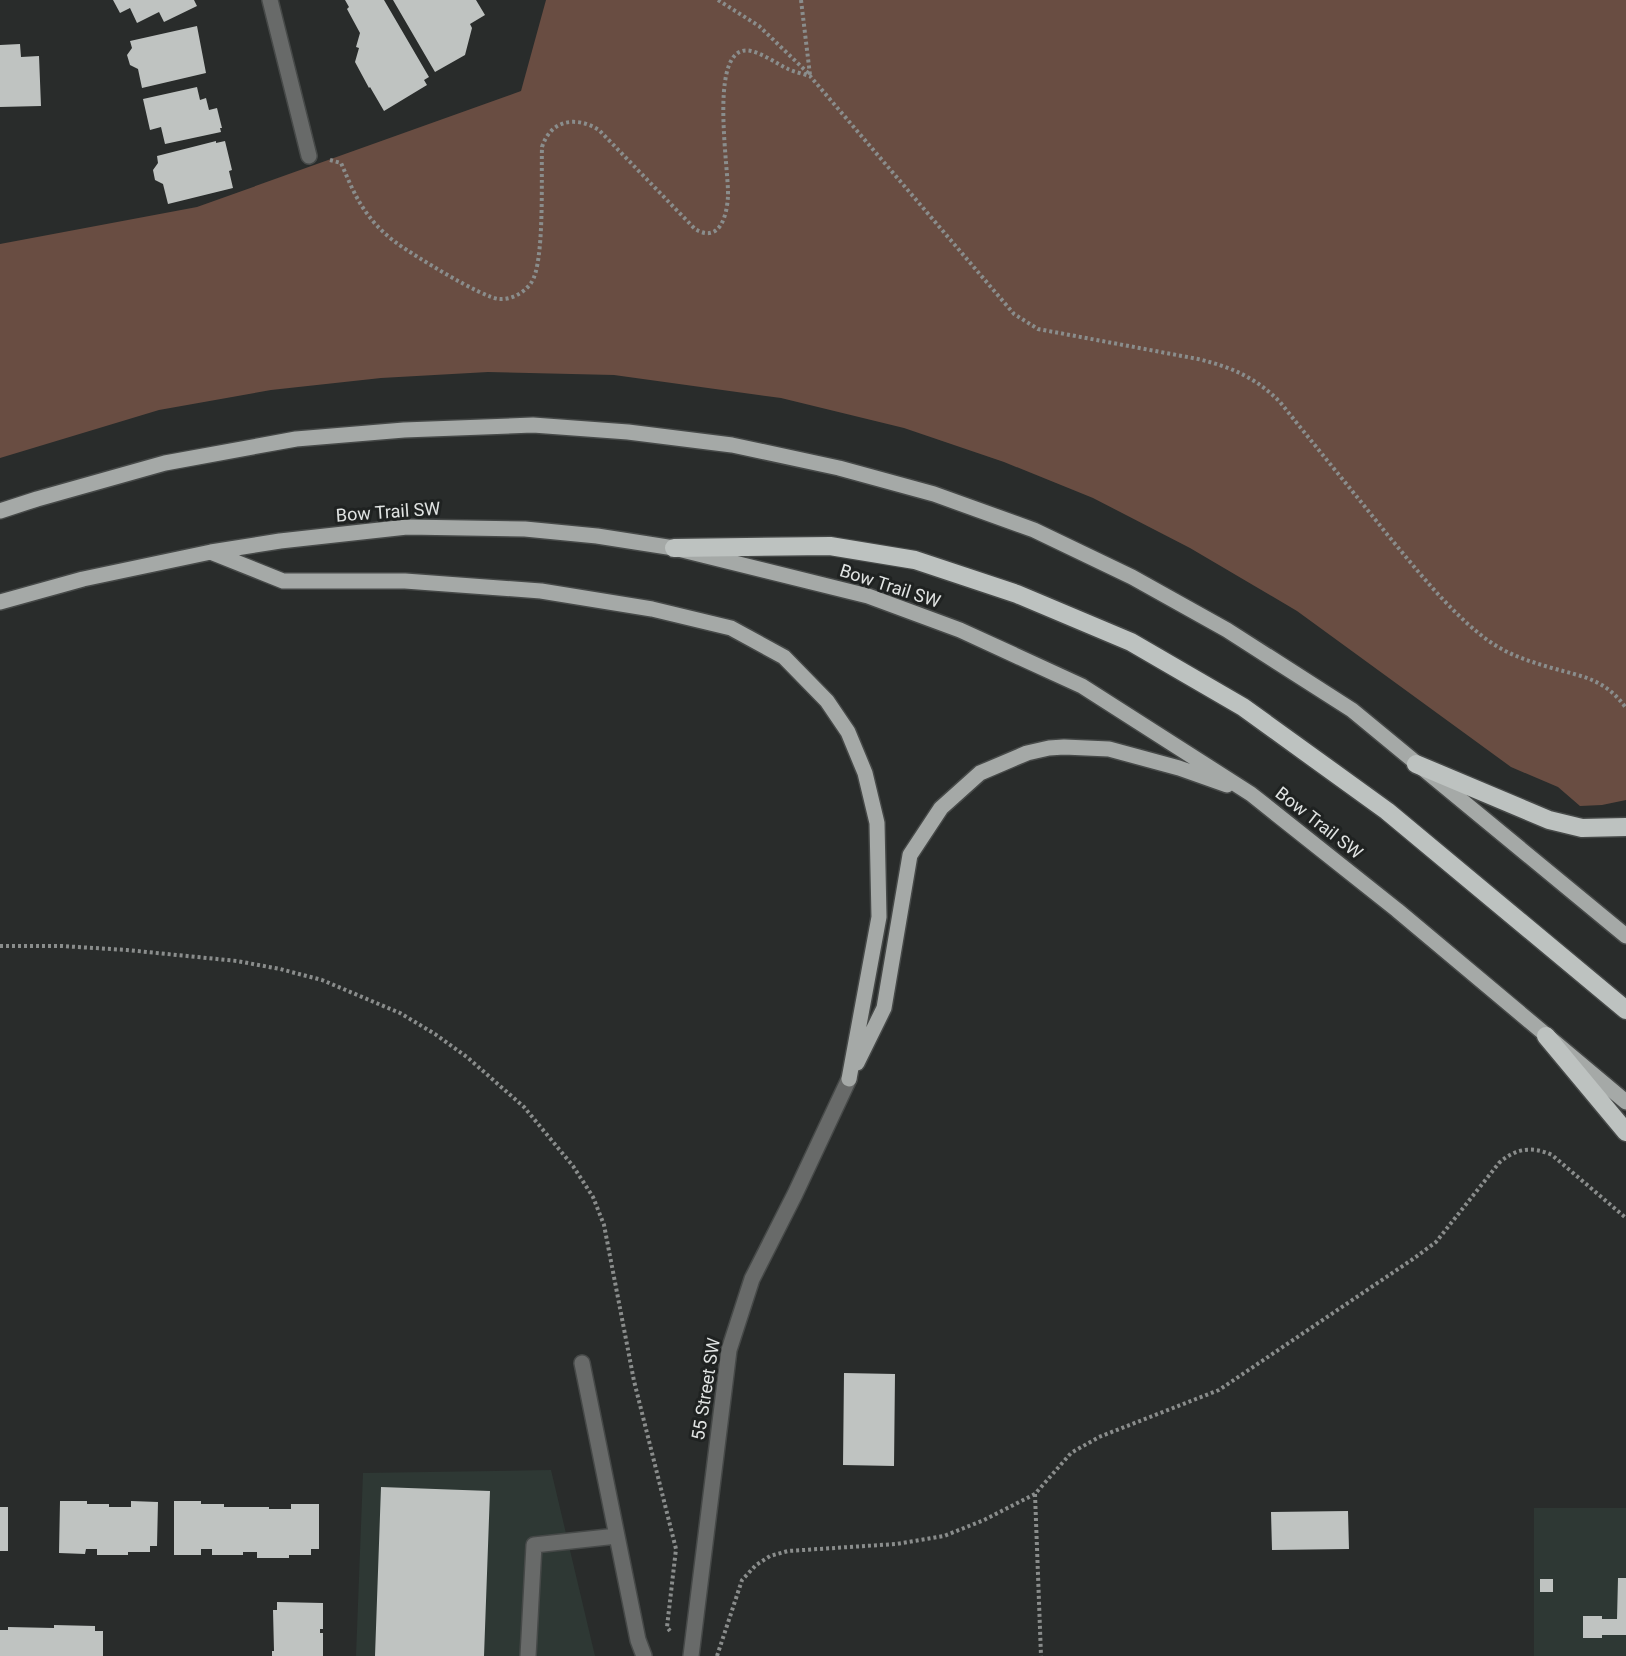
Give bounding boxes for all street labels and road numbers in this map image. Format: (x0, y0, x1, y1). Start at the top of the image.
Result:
street label: Bow Trail SW (335, 497, 441, 526)
street label: Bow Trail SW (837, 559, 943, 612)
street label: Bow Trail SW (1272, 782, 1367, 863)
street label: 55 Street SW (687, 1336, 724, 1442)

